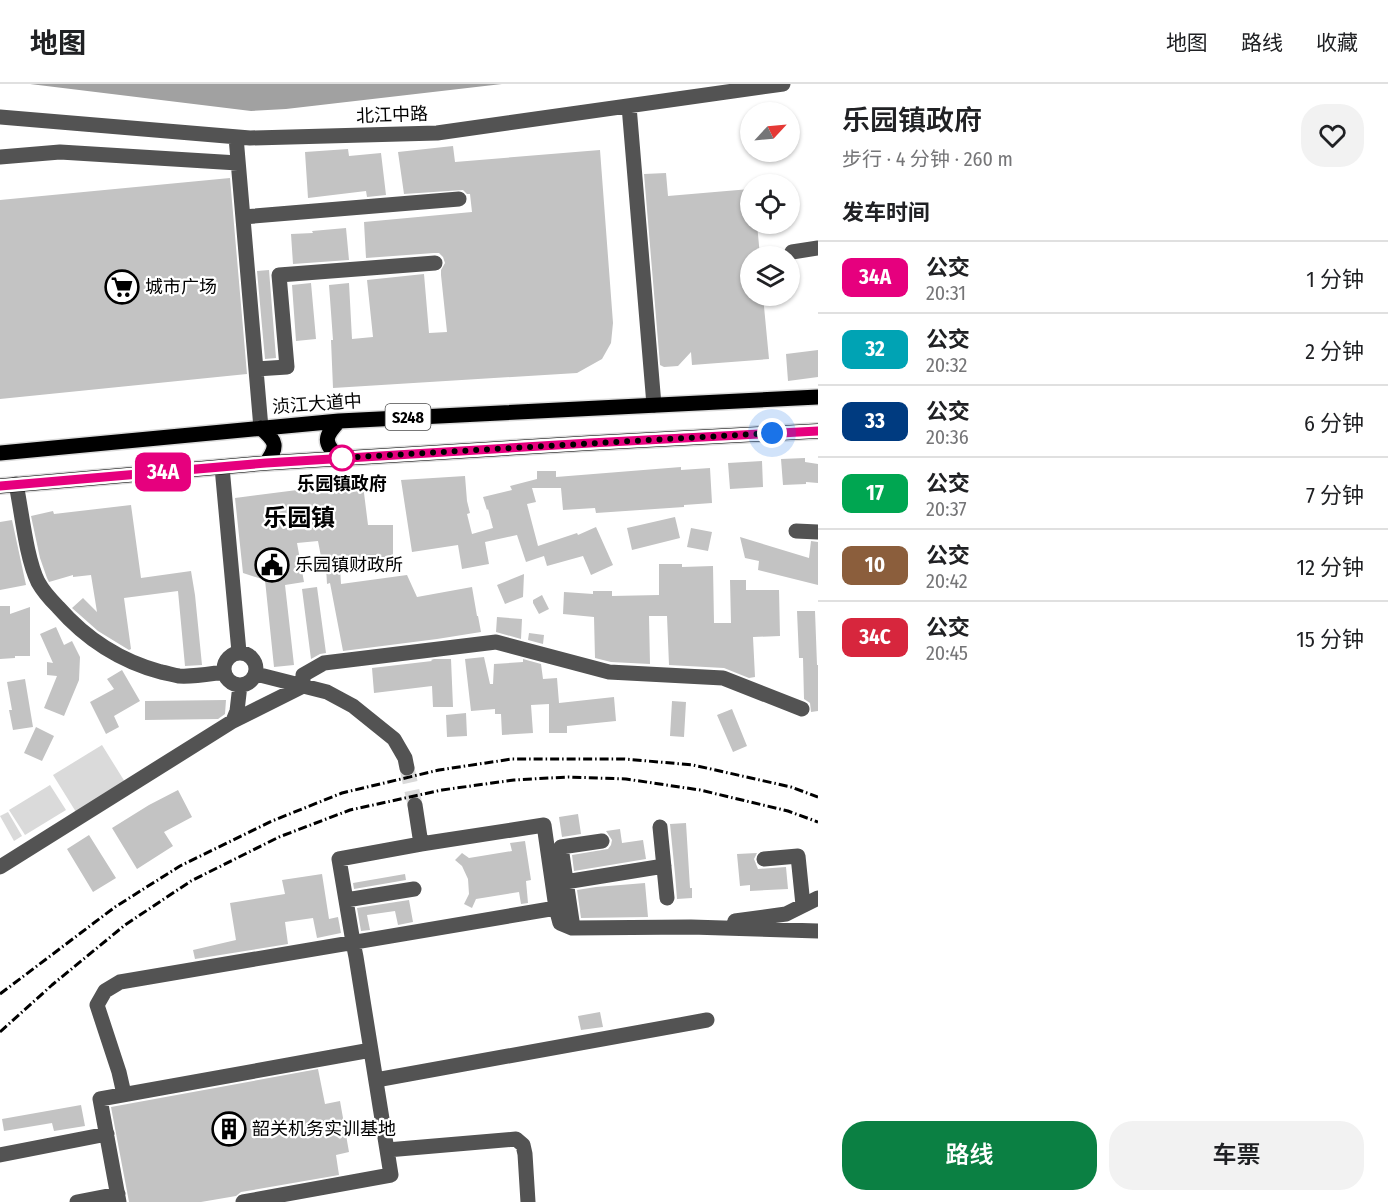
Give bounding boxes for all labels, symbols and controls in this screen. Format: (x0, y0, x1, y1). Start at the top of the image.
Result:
text: 地图 (30, 27, 86, 60)
text: 地图 (1166, 30, 1208, 56)
text: 路线 (1241, 30, 1283, 56)
text: 收藏 (1316, 30, 1358, 56)
north arrow (740, 102, 800, 162)
map controls (740, 102, 800, 306)
street label: 北江中路 (356, 103, 428, 127)
text: 乐园镇政府 (842, 104, 982, 137)
button: heart (1301, 104, 1364, 167)
text: 步行 · 4 分钟 · 260 m (842, 147, 1013, 171)
button: locate (740, 174, 800, 234)
text: 发车时间 (842, 199, 930, 226)
button: layers (740, 246, 800, 306)
text: 公交 (926, 254, 970, 281)
text: 34A (859, 264, 891, 290)
text: 1 分钟 (1306, 266, 1364, 293)
supermarket icon: 城市广场 (104, 269, 140, 305)
place label: 城市广场 (145, 276, 217, 298)
text: 20:31 (926, 281, 966, 305)
text: 公交 (926, 326, 970, 353)
text: 32 (865, 336, 885, 362)
text: 2 分钟 (1305, 338, 1364, 365)
text: 20:32 (926, 353, 967, 377)
street label: 浈江大道中 (271, 390, 363, 418)
text: 公交 (926, 398, 970, 425)
road number: S248 (386, 404, 430, 430)
text: 33 (865, 408, 885, 434)
text: 6 分钟 (1304, 410, 1364, 437)
your location (757, 418, 787, 448)
text: 20:36 (926, 425, 969, 449)
marker: 乐园镇政府 (329, 445, 355, 471)
line badge: 34A (128, 452, 198, 492)
text: 34A (147, 459, 179, 485)
text: 公交 (926, 470, 970, 497)
place label: 乐园镇政府 (297, 473, 387, 495)
text: 17 (866, 480, 884, 506)
text: 7 分钟 (1306, 482, 1364, 509)
text: 20:37 (926, 497, 967, 521)
district label: 乐园镇 (263, 504, 335, 532)
text: 公交 (926, 542, 970, 569)
public building icon: 乐园镇财政所 (254, 547, 290, 583)
text: 10 (865, 552, 885, 578)
place label: 乐园镇财政所 (295, 554, 403, 576)
text: 12 分钟 (1297, 554, 1364, 581)
text: 20:42 (926, 569, 968, 593)
text: 公交 (926, 614, 970, 641)
text: 34C (859, 624, 891, 650)
text: 15 分钟 (1296, 626, 1364, 653)
text: 20:45 (926, 641, 968, 665)
building icon: 韶关机务实训基地 (211, 1111, 247, 1147)
place label: 韶关机务实训基地 (252, 1118, 396, 1140)
button: 路线 (842, 1121, 1097, 1190)
button: 车票 (1109, 1121, 1364, 1190)

